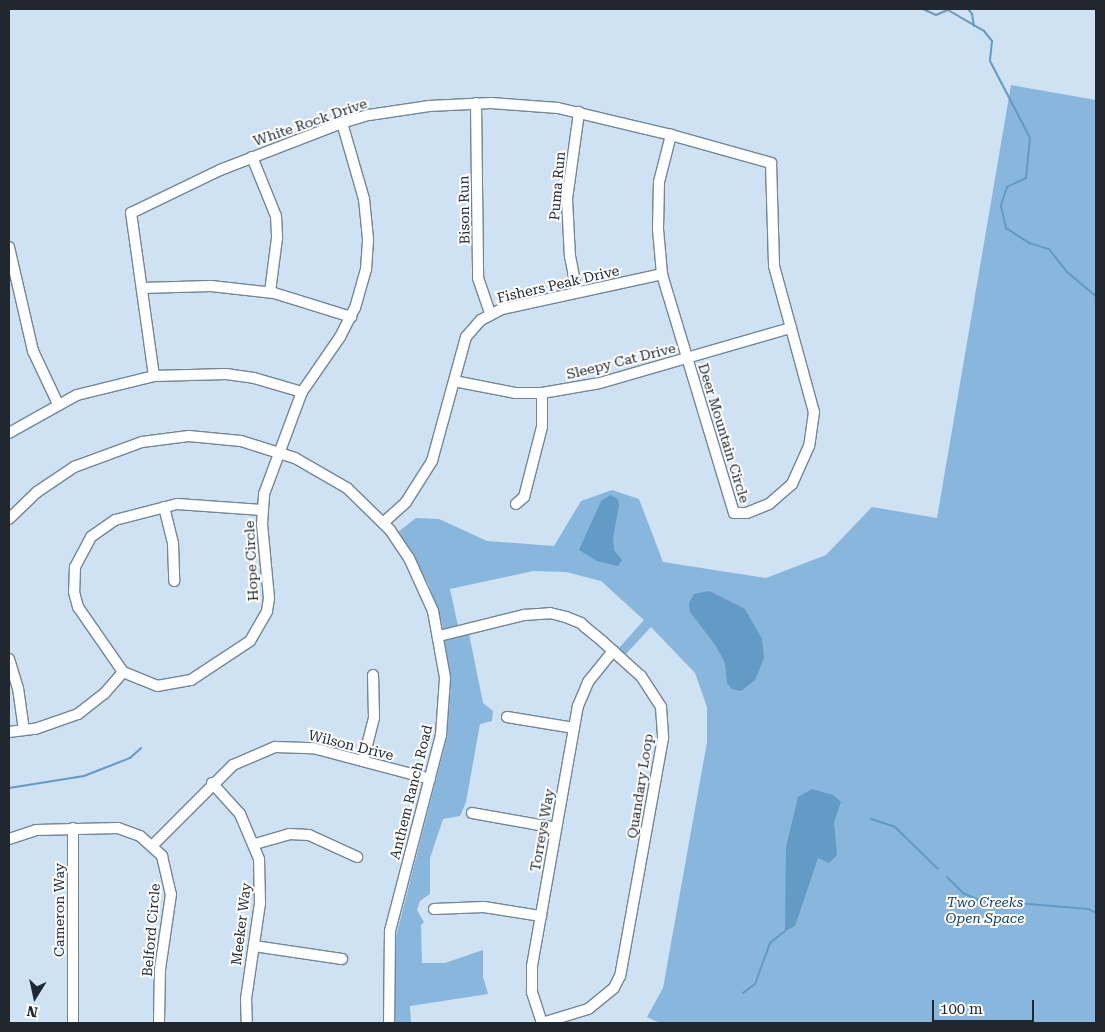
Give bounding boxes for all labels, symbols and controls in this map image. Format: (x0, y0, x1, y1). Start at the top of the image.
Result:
street label: White Rock Drive (251, 95, 369, 149)
street label: Puma Run (546, 151, 568, 221)
street label: Bison Run (455, 175, 473, 245)
street label: Fishers Peak Drive (495, 262, 621, 306)
street label: Sleepy Cat Drive (565, 339, 677, 383)
street label: Deer Mountain Circle (695, 361, 753, 505)
street label: Hope Circle (241, 520, 261, 602)
street label: Anthem Ranch Road (386, 723, 436, 861)
street label: Wilson Drive (307, 726, 395, 764)
street label: Quandary Loop (623, 732, 657, 840)
street label: Torreys Way (526, 787, 558, 873)
street label: Cameron Way (51, 863, 67, 957)
street label: Meeker Way (228, 882, 254, 966)
street label: Belford Circle (139, 883, 163, 977)
park label: Two Creeks Open Space (946, 894, 1024, 926)
north arrow (10, 972, 60, 1022)
scale bar (935, 990, 1038, 1022)
text: 100 m (940, 1000, 983, 1018)
text: N (26, 1003, 39, 1021)

